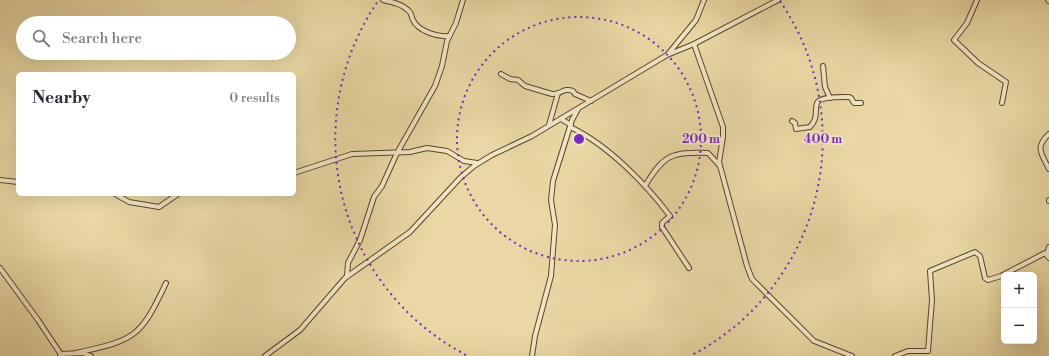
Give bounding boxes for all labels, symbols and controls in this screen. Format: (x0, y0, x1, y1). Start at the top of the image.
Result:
search box (16, 16, 296, 60)
icon: search (30, 27, 52, 49)
text: Search here (62, 29, 142, 48)
text: Nearby (32, 87, 91, 109)
text: 0 results (229, 90, 280, 106)
centre of rings (572, 132, 586, 146)
text: 200 m (682, 132, 720, 147)
text: 400 m (804, 132, 842, 147)
map controls (1001, 272, 1037, 344)
button: + (1001, 272, 1037, 308)
button: − (1001, 308, 1037, 344)

